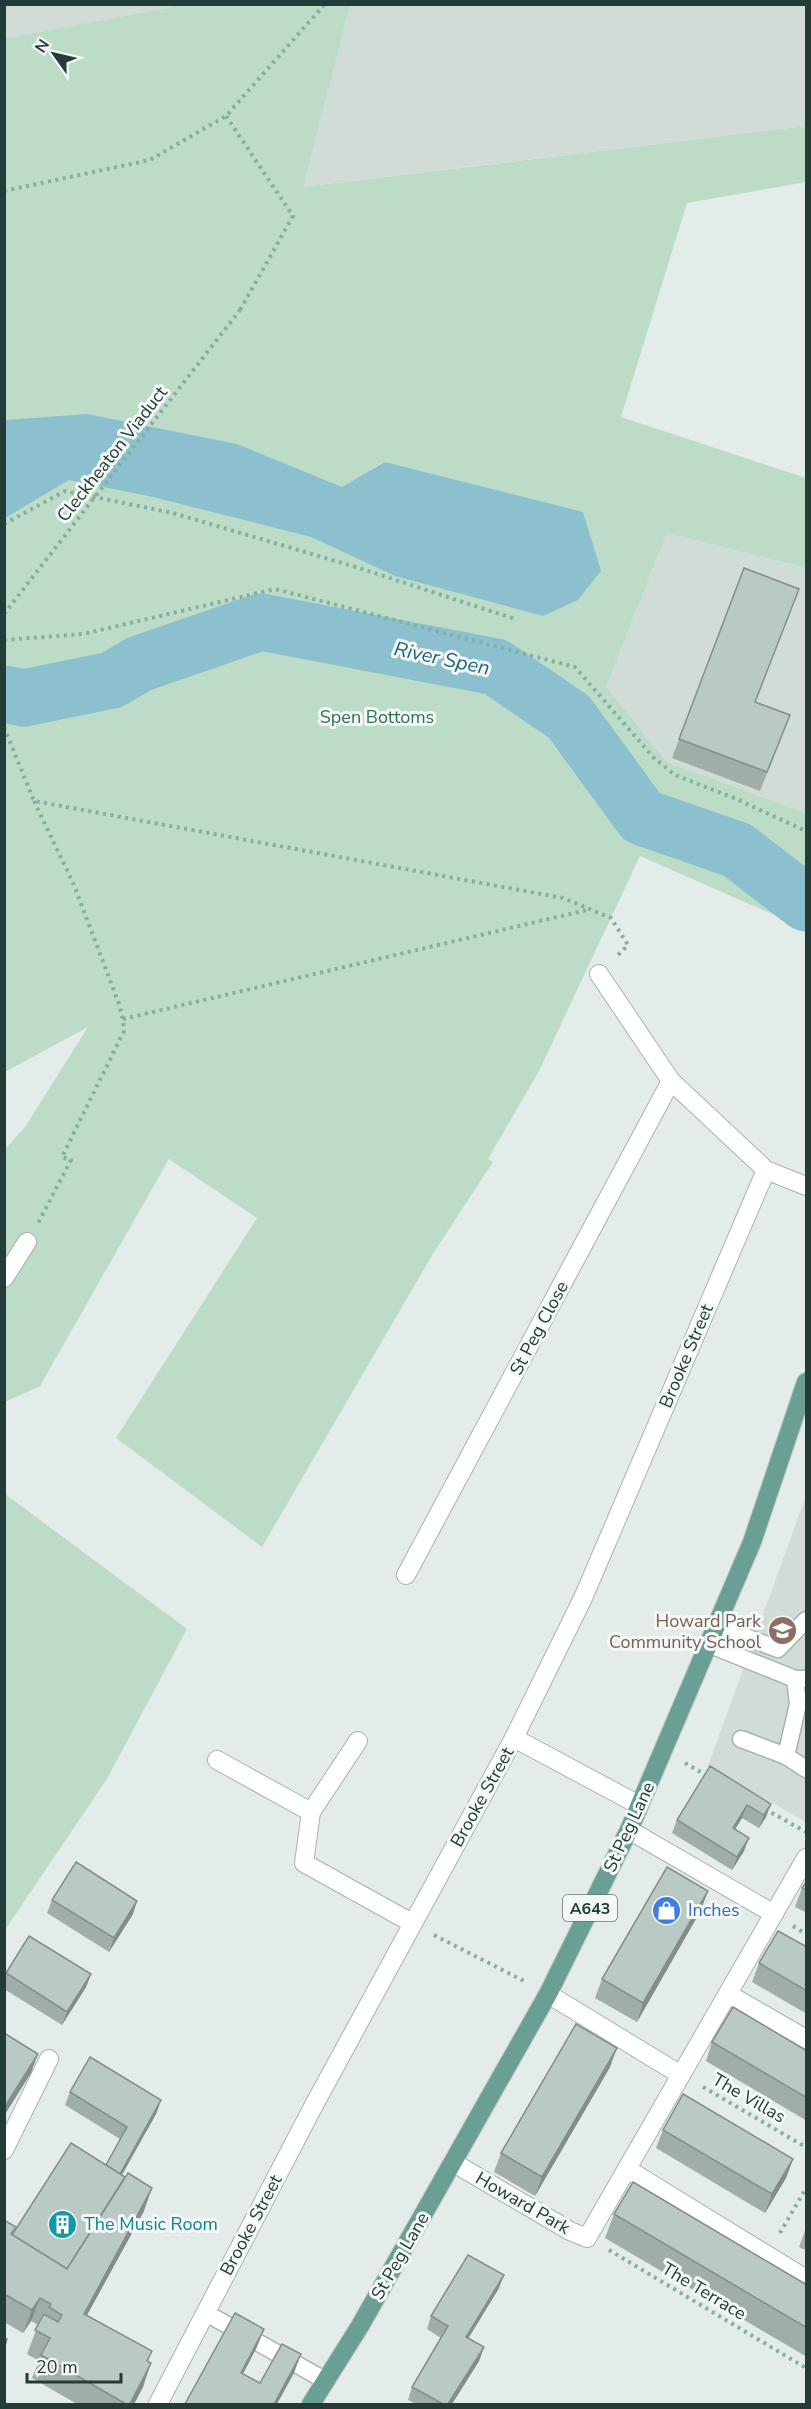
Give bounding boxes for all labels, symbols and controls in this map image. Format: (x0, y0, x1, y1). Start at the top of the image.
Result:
north arrow (24, 24, 84, 84)
text: N (30, 35, 55, 57)
street label: Cleckheaton Viaduct (51, 381, 173, 527)
water label: River Spen (392, 635, 492, 682)
park label: Spen Bottoms (320, 705, 434, 729)
street label: St Peg Close (504, 1277, 574, 1379)
street label: Brooke Street (653, 1300, 719, 1412)
place label: Howard Park Community School (609, 1609, 762, 1654)
school or university icon: Howard Park Community School (766, 1615, 798, 1647)
street label: Brooke Street (445, 1742, 520, 1851)
street label: St Peg Lane (598, 1778, 660, 1876)
shop icon: Inches (651, 1894, 683, 1926)
road number: A643 (563, 1895, 617, 1921)
place label: Inches (688, 1898, 740, 1922)
street label: The Villas (708, 2067, 790, 2129)
street label: Howard Park (471, 2166, 576, 2240)
street label: Brooke Street (214, 2170, 288, 2279)
building icon: The Music Room (47, 2208, 79, 2240)
street label: St Peg Lane (365, 2208, 435, 2304)
place label: The Music Room (84, 2212, 218, 2236)
street label: The Terrace (657, 2256, 751, 2326)
scale bar (27, 2346, 122, 2384)
text: 20 m (36, 2355, 78, 2379)

